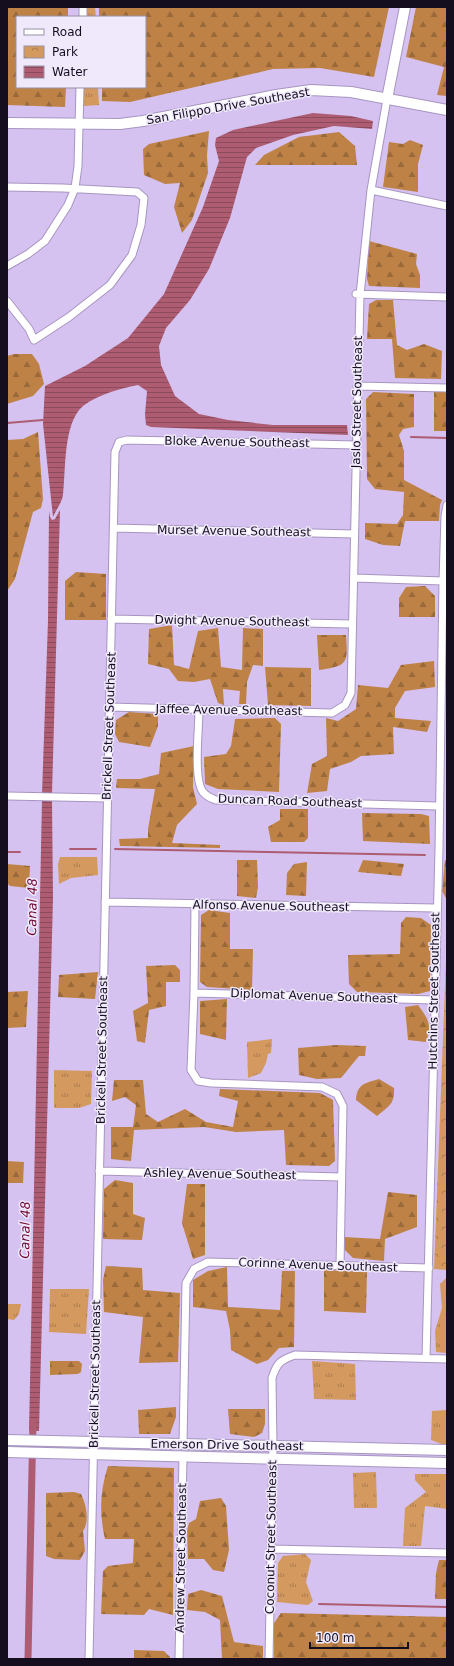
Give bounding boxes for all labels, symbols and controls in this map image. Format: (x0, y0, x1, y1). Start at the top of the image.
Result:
legend (16, 16, 146, 88)
text: Road (52, 25, 82, 39)
text: Park (52, 45, 78, 59)
text: Water (52, 65, 88, 79)
street label: San Filippo Drive Southeast (145, 85, 311, 127)
street label: Jaslo Street Southeast (349, 335, 365, 469)
street label: Bloke Avenue Southeast (164, 434, 310, 450)
street label: Murset Avenue Southeast (157, 523, 311, 539)
street label: Dwight Avenue Southeast (154, 613, 310, 629)
street label: Brickell Street Southeast (99, 651, 119, 800)
street label: Jaffee Avenue Southeast (155, 702, 303, 718)
street label: Duncan Road Southeast (218, 791, 363, 811)
water label: Canal 48 (24, 878, 40, 936)
street label: Alfonso Avenue Southeast (192, 898, 350, 914)
street label: Hutchins Street Southeast (426, 912, 442, 1070)
street label: Brickell Street Southeast (94, 975, 110, 1124)
street label: Diplomat Avenue Southeast (230, 986, 398, 1006)
street label: Ashley Avenue Southeast (144, 1166, 297, 1182)
water label: Canal 48 (17, 1201, 33, 1259)
street label: Corinne Avenue Southeast (238, 1255, 398, 1275)
street label: Brickell Street Southeast (87, 1299, 103, 1448)
street label: Emerson Drive Southeast (150, 1437, 304, 1453)
street label: Coconut Street Southeast (263, 1459, 279, 1614)
street label: Andrew Street Southeast (173, 1483, 189, 1633)
scale bar (310, 1624, 408, 1650)
text: 100 m (316, 1631, 354, 1645)

